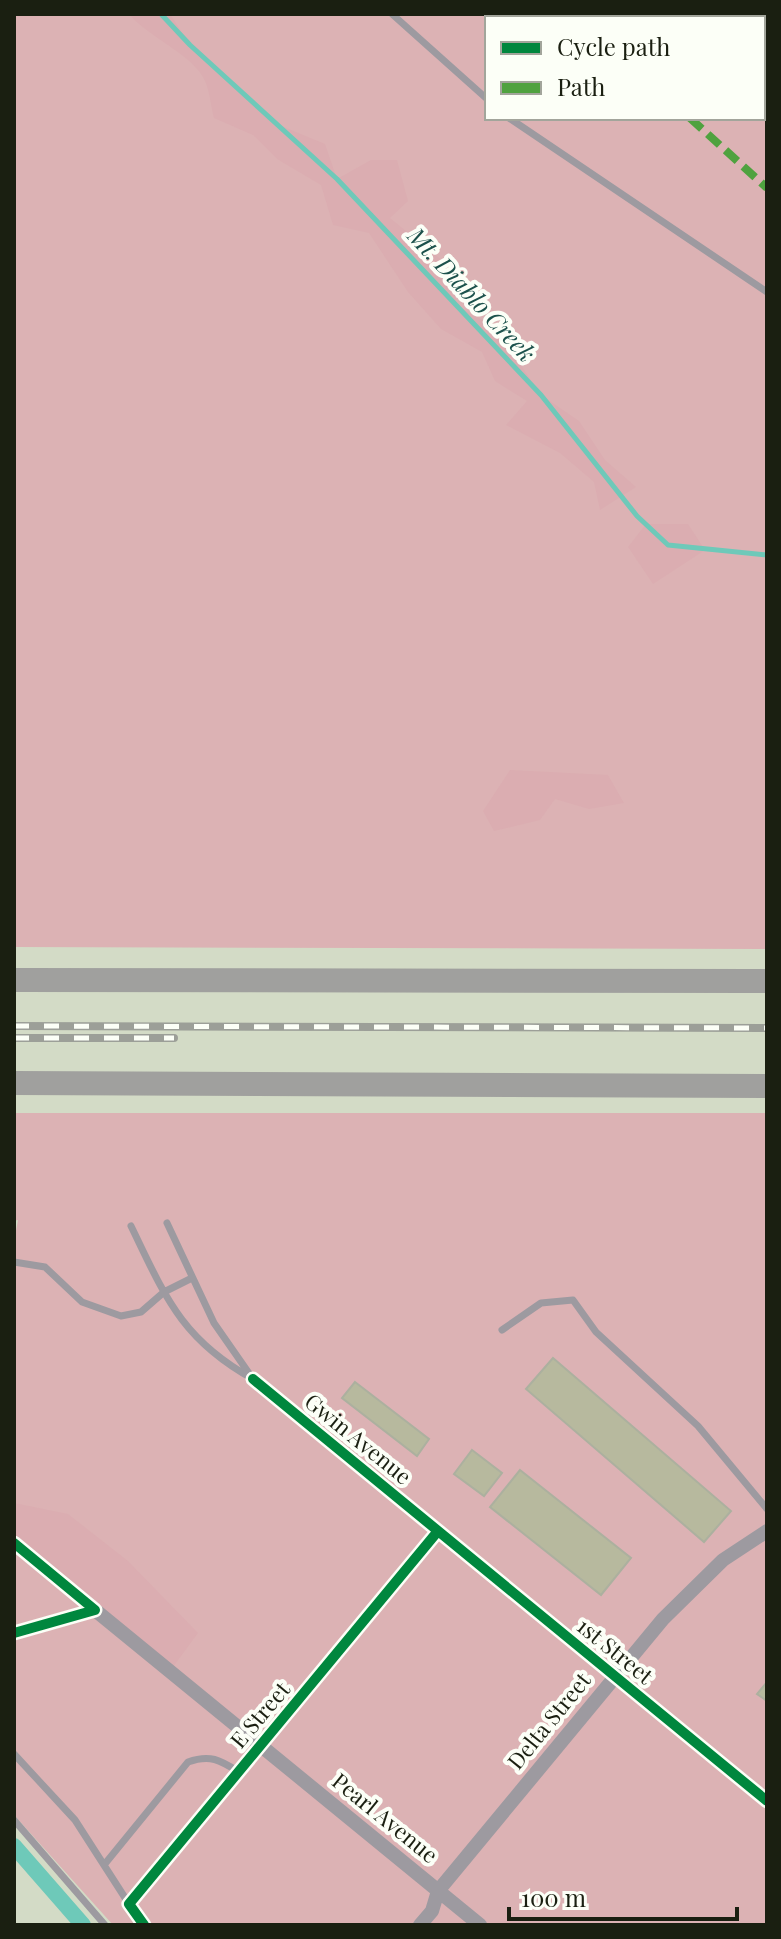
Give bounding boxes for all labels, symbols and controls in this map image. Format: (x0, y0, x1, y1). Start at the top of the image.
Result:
legend (485, 16, 765, 120)
text: Cycle path (557, 30, 670, 62)
text: Path (557, 70, 605, 102)
water label: Mt. Diablo Creek (401, 219, 543, 368)
street label: Gwin Avenue (299, 1386, 418, 1491)
street label: 1st Street (571, 1610, 661, 1691)
street label: Delta Street (500, 1665, 597, 1775)
street label: E Street (223, 1674, 297, 1754)
street label: Pearl Avenue (327, 1765, 445, 1869)
scale bar (509, 1871, 737, 1921)
text: 100 m (521, 1881, 586, 1913)

